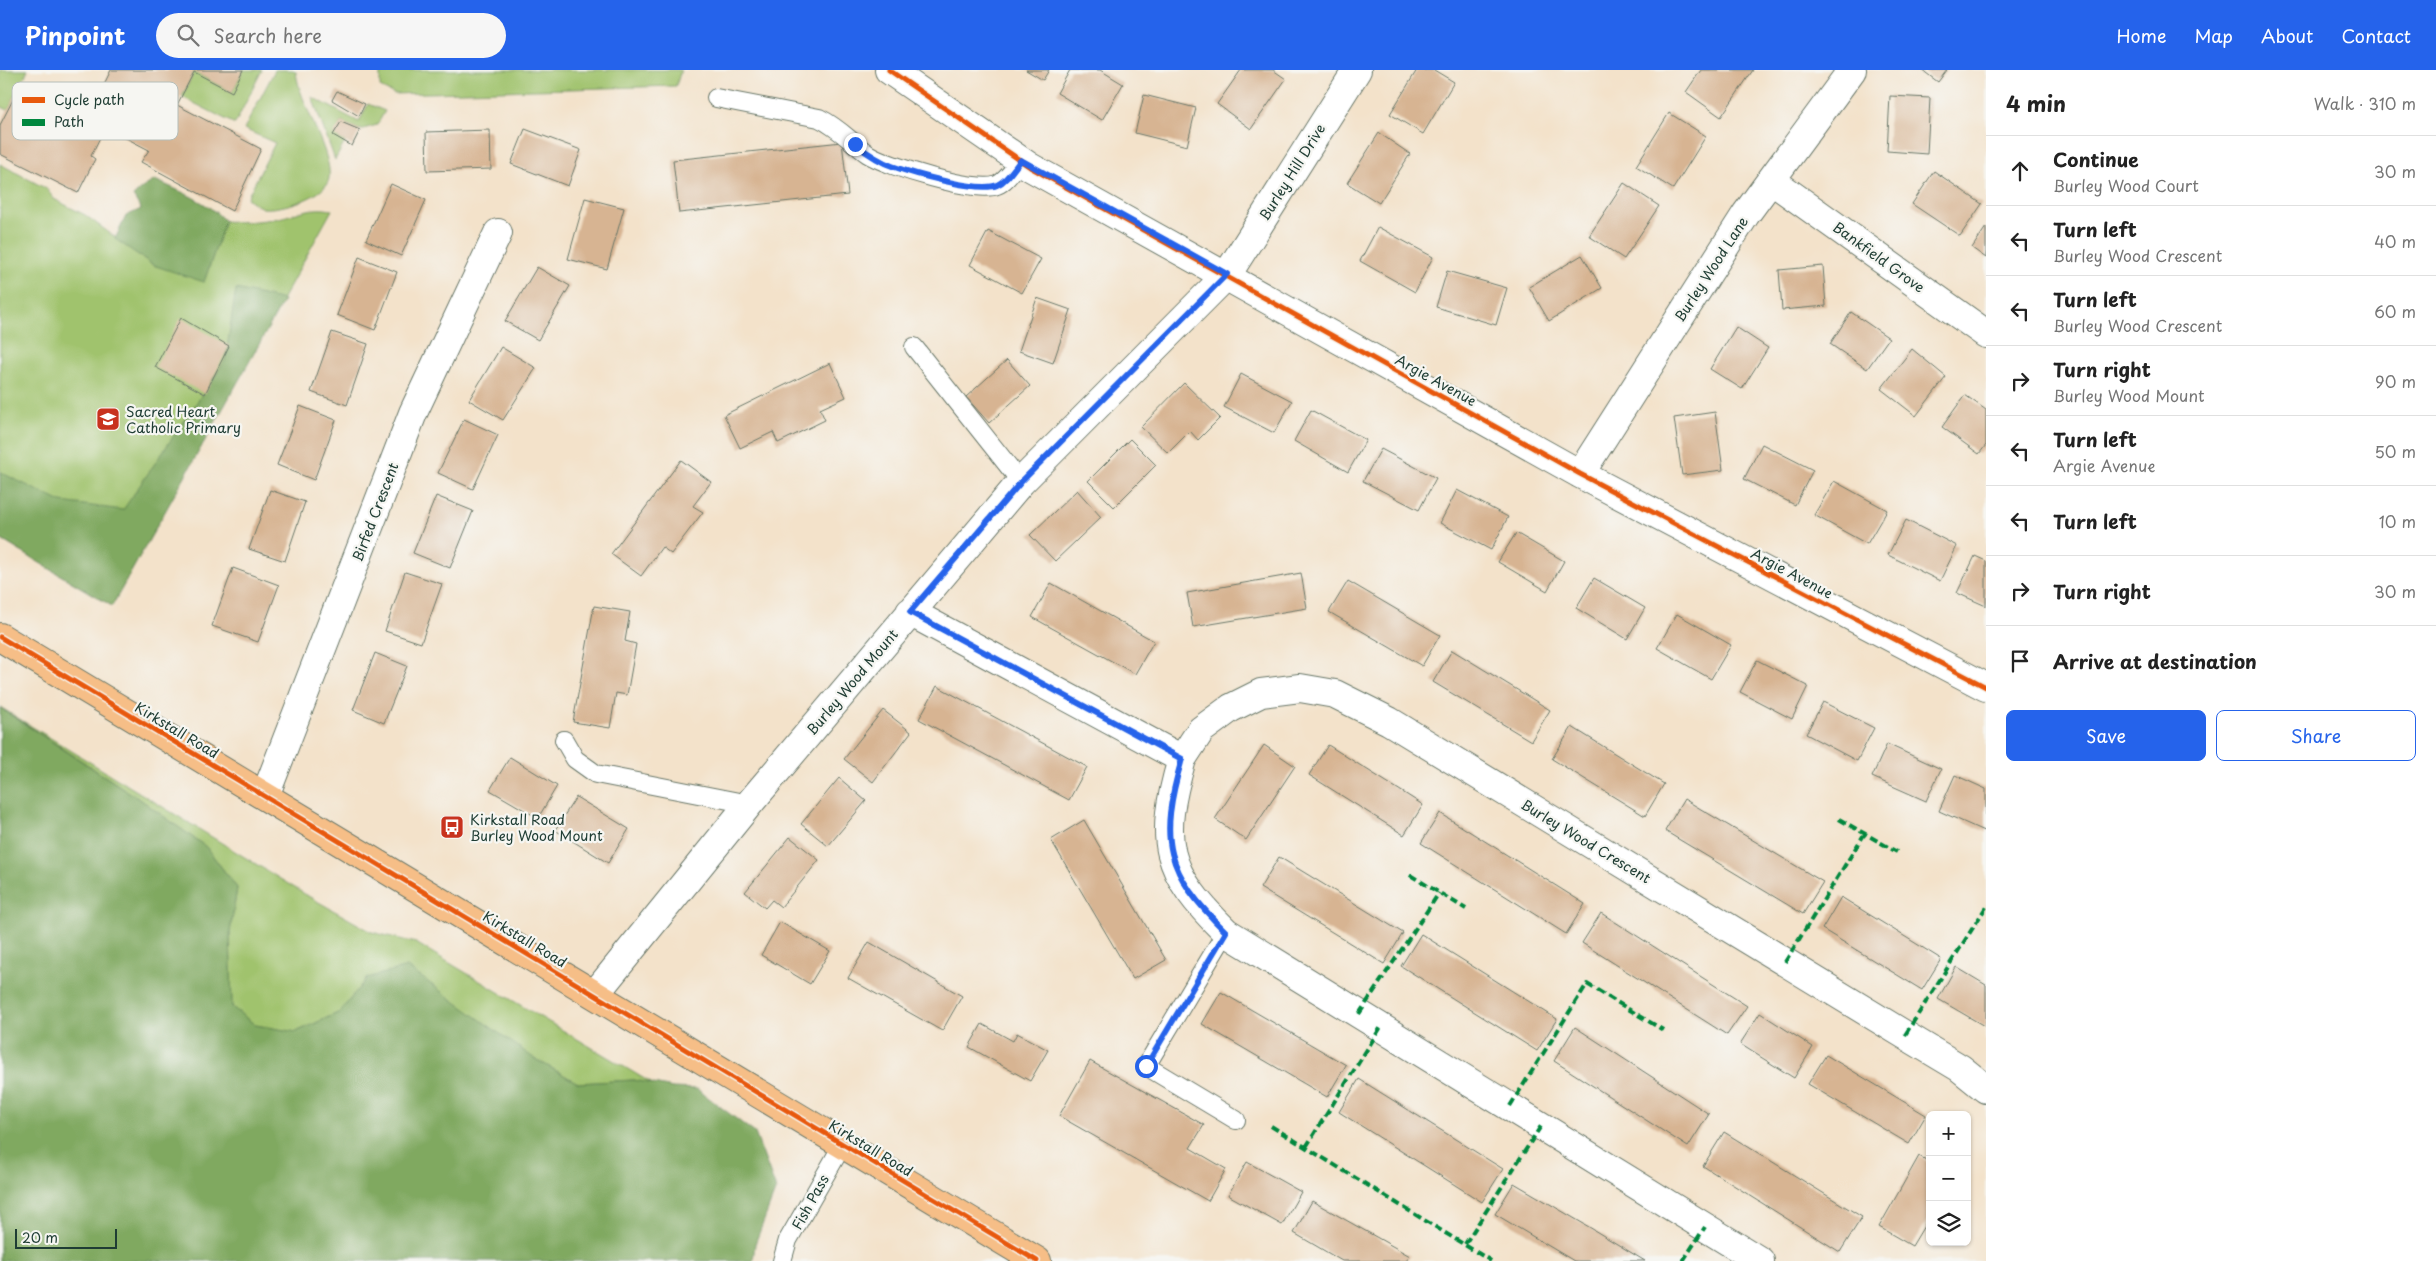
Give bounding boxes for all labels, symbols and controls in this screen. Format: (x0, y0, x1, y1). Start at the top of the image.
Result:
search box (156, 13, 506, 58)
text: Pinpoint (25, 17, 126, 53)
icon: search (174, 21, 202, 49)
text: Search here (214, 21, 322, 49)
text: Home (2116, 22, 2166, 49)
text: Map (2194, 22, 2233, 49)
text: About (2261, 22, 2313, 49)
text: Contact (2341, 22, 2411, 49)
legend (12, 82, 178, 140)
text: 4 min (2006, 87, 2066, 119)
text: Cycle path (54, 89, 125, 110)
text: Walk · 310 m (2314, 91, 2416, 115)
text: Path (54, 111, 84, 132)
street label: Burley Hill Drive (1254, 120, 1330, 224)
route end (844, 133, 867, 156)
text: Continue (2053, 145, 2139, 173)
icon: ahead (2006, 157, 2034, 185)
text: 30 m (2374, 159, 2416, 183)
text: Burley Wood Court (2053, 173, 2199, 197)
street label: Burley Wood Lane (1669, 212, 1753, 326)
text: Turn left (2053, 215, 2137, 243)
street label: Bankfield Grove (1829, 217, 1929, 297)
icon: left (2006, 227, 2034, 255)
text: 40 m (2374, 229, 2416, 253)
text: Burley Wood Crescent (2053, 243, 2222, 267)
text: Turn left (2053, 285, 2137, 313)
icon: left (2006, 297, 2034, 325)
text: 60 m (2374, 299, 2416, 323)
text: Burley Wood Crescent (2053, 313, 2222, 337)
street label: Argie Avenue (1392, 349, 1480, 411)
text: Turn right (2053, 355, 2151, 383)
icon: right (2006, 367, 2034, 395)
text: 90 m (2375, 369, 2416, 393)
text: Burley Wood Mount (2053, 383, 2205, 407)
place label: Sacred Heart Catholic Primary (126, 401, 241, 438)
school or university icon: Sacred Heart Catholic Primary (95, 406, 121, 432)
text: Turn left (2053, 425, 2137, 453)
icon: left (2006, 437, 2034, 465)
text: 50 m (2375, 439, 2416, 463)
text: Argie Avenue (2053, 453, 2156, 477)
street label: Birfed Crescent (346, 459, 404, 565)
icon: left (2006, 507, 2034, 535)
text: Turn left (2053, 507, 2137, 535)
text: 10 m (2379, 509, 2416, 533)
street label: Argie Avenue (1747, 543, 1837, 603)
icon: right (2006, 577, 2034, 605)
text: Turn right (2053, 577, 2151, 605)
text: 30 m (2374, 579, 2416, 603)
street label: Burley Wood Mount (801, 624, 903, 740)
icon: arrive (2006, 647, 2034, 675)
text: Arrive at destination (2053, 647, 2257, 675)
street label: Kirkstall Road (131, 697, 223, 763)
button: Save (2006, 710, 2206, 761)
button: Share (2216, 710, 2416, 761)
street label: Burley Wood Crescent (1517, 794, 1655, 888)
place label: Kirkstall Road Burley Wood Mount (470, 809, 603, 846)
bus stop icon: Kirkstall Road Burley Wood Mount (439, 814, 465, 840)
street label: Kirkstall Road (479, 906, 571, 972)
route start (1135, 1055, 1158, 1078)
map controls (1926, 1111, 1971, 1246)
button: + (1926, 1111, 1971, 1156)
street label: Kirkstall Road (825, 1115, 917, 1181)
button: − (1926, 1156, 1971, 1201)
street label: Fish Pass (786, 1170, 834, 1233)
button: layers (1926, 1201, 1971, 1246)
scale bar (15, 1226, 118, 1249)
text: 20 m (22, 1227, 58, 1248)

